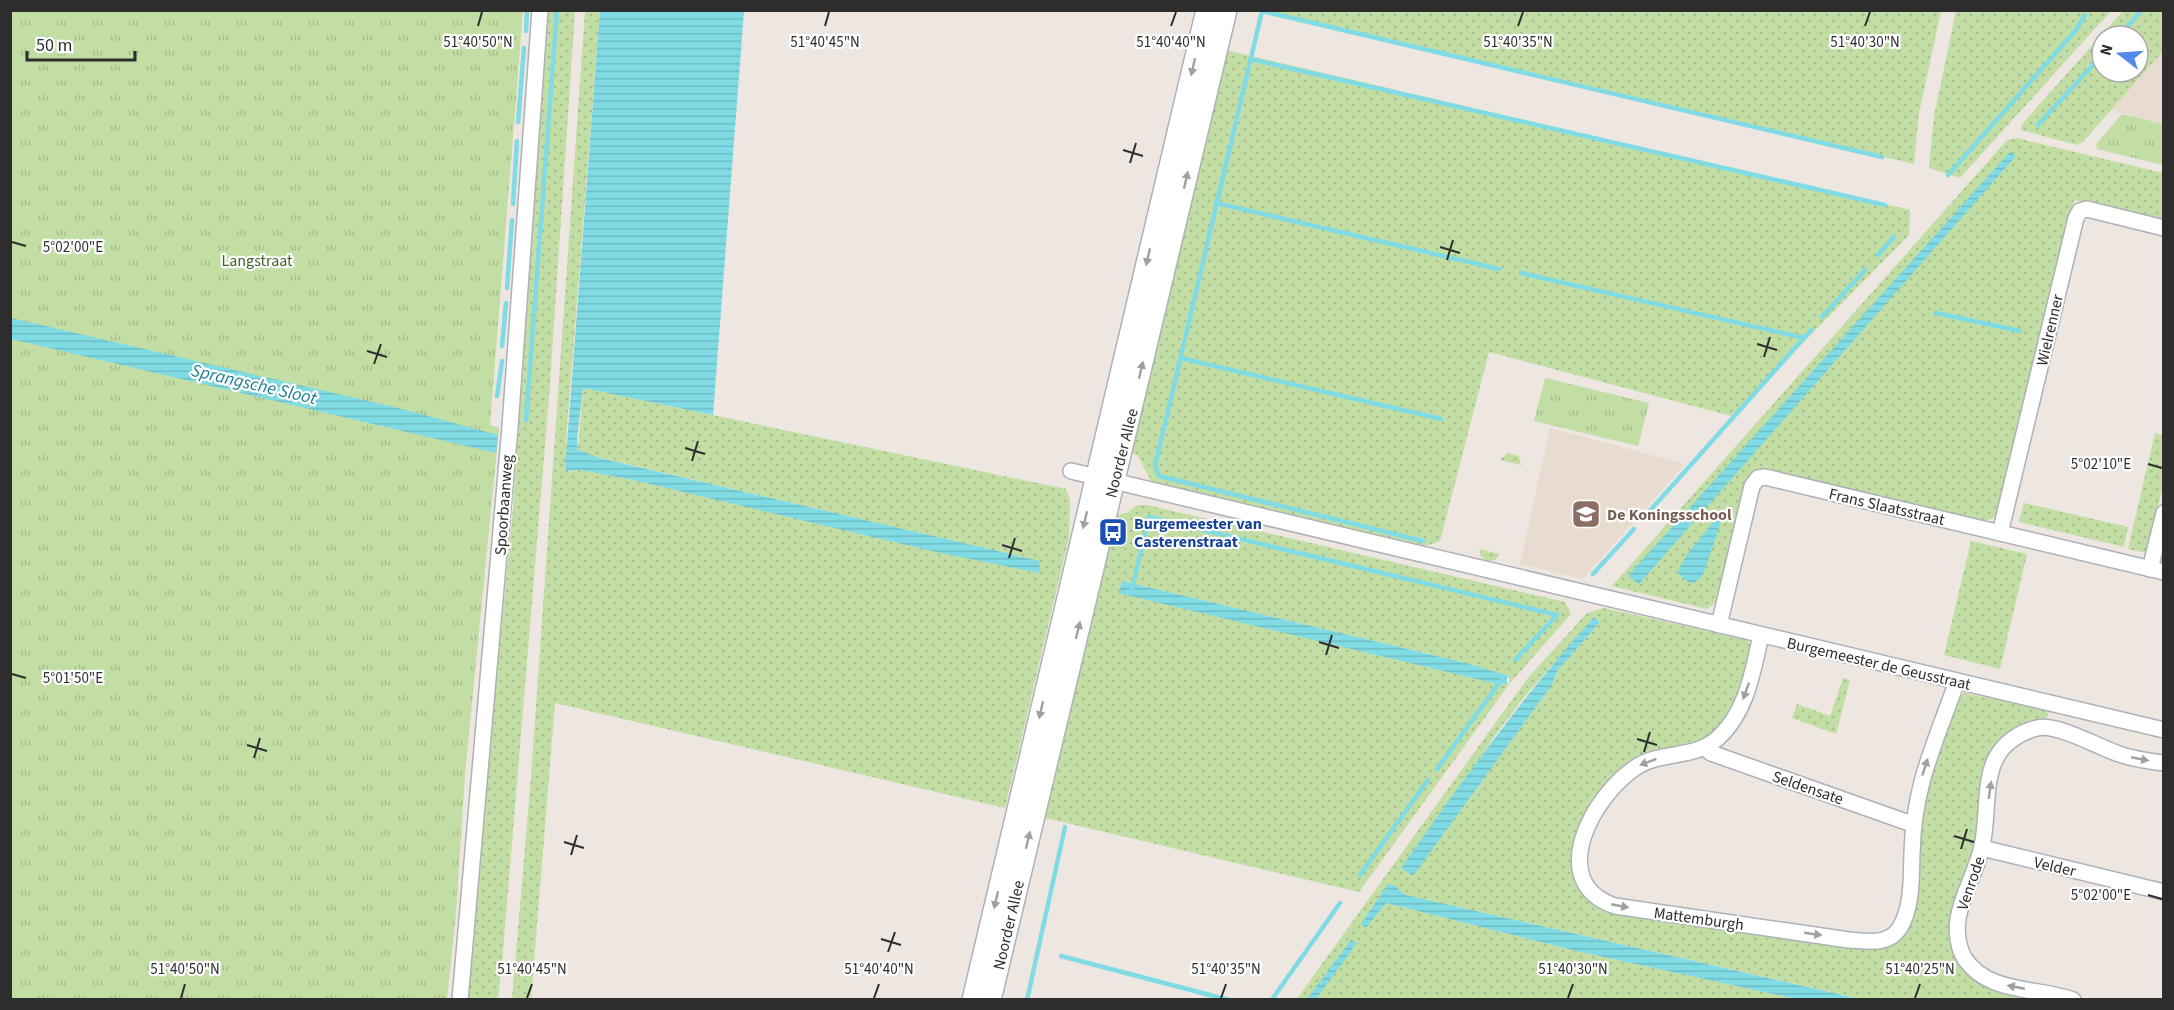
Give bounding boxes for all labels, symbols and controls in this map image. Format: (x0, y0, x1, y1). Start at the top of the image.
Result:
scale bar (27, 24, 135, 62)
north arrow (2090, 24, 2150, 84)
text: 51°40'50"N (443, 32, 513, 53)
text: 51°40'45"N (790, 32, 860, 53)
text: 51°40'40"N (1136, 32, 1206, 53)
text: 51°40'35"N (1483, 32, 1553, 53)
text: 51°40'30"N (1830, 32, 1900, 53)
text: 50 m (36, 33, 72, 58)
text: N (2095, 42, 2119, 58)
one-way arrow (1188, 58, 1198, 77)
one-way arrow (1181, 171, 1191, 189)
text: 5°02'00"E (43, 237, 103, 258)
one-way arrow (1143, 248, 1153, 266)
park label: Langstraat (222, 250, 293, 272)
street label: Wielrenner (2031, 292, 2069, 368)
water label: Sprangsche Sloot (189, 358, 320, 411)
one-way arrow (1136, 361, 1146, 379)
street label: Noorder Allee (1100, 406, 1144, 500)
street label: Spoorbaanweg (489, 454, 518, 556)
text: 5°02'10"E (2071, 454, 2131, 475)
street label: Frans Slaatsstraat (1827, 483, 1947, 531)
school or university icon: De Koningsschool (1570, 498, 1602, 530)
place label: De Koningsschool (1607, 504, 1732, 526)
one-way arrow (1080, 511, 1089, 530)
place label: Burgemeester van Casterenstraat (1134, 513, 1262, 553)
bus stop icon: Burgemeester van Casterenstraat (1097, 516, 1129, 548)
one-way arrow (1073, 621, 1083, 639)
street label: Burgemeester de Geusstraat (1785, 632, 1974, 696)
text: 5°01'50"E (43, 668, 103, 689)
one-way arrow (1741, 682, 1751, 700)
one-way arrow (1036, 701, 1046, 720)
one-way arrow (2131, 755, 2150, 764)
one-way arrow (1639, 757, 1657, 767)
one-way arrow (1920, 758, 1930, 776)
street label: Seldensate (1769, 766, 1846, 810)
one-way arrow (1985, 781, 1994, 800)
one-way arrow (1023, 831, 1033, 850)
street label: Velder (2032, 851, 2078, 883)
street label: Venrode (1951, 853, 1990, 913)
street label: Noorder Allee (988, 878, 1030, 972)
text: 5°02'00"E (2071, 885, 2131, 906)
one-way arrow (990, 891, 1000, 909)
one-way arrow (1611, 902, 1630, 911)
street label: Mattemburgh (1652, 902, 1745, 936)
one-way arrow (1804, 930, 1823, 939)
text: 51°40'50"N (150, 959, 220, 980)
text: 51°40'45"N (497, 959, 567, 980)
text: 51°40'40"N (844, 959, 914, 980)
text: 51°40'35"N (1191, 959, 1261, 980)
text: 51°40'30"N (1538, 959, 1608, 980)
text: 51°40'25"N (1885, 959, 1955, 980)
one-way arrow (2006, 982, 2025, 991)

